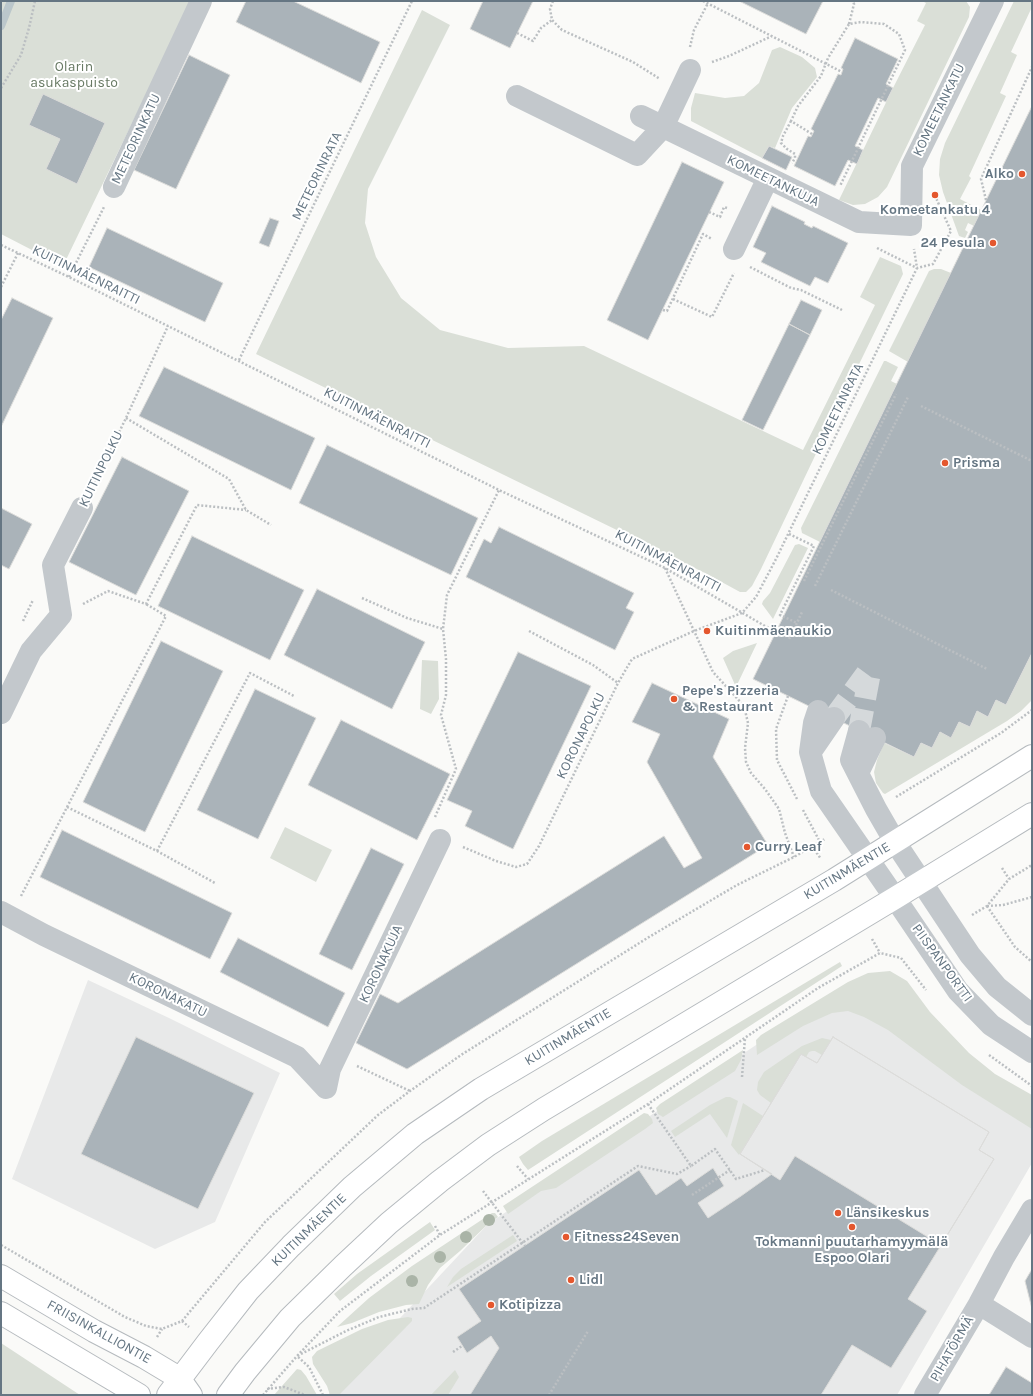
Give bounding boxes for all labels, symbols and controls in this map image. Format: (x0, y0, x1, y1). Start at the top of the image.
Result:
park label: Olarin asukaspuisto (30, 59, 118, 92)
street label: KOMEETANKATU (909, 61, 969, 159)
street label: METEORINKATU (108, 91, 164, 187)
street label: METEORINRATA (288, 129, 346, 223)
street label: KOMEETANKUJA (724, 151, 822, 211)
place label: Alko (985, 166, 1014, 182)
marker: Alko (1017, 169, 1027, 179)
marker: Komeetankatu 4 (930, 190, 940, 200)
place label: Komeetankatu 4 (880, 202, 990, 218)
place label: 24 Pesula (920, 235, 985, 251)
marker: 24 Pesula (988, 238, 998, 248)
street label: KUITINMÄENRAITTI (29, 242, 143, 308)
street label: KOMEETANRATA (809, 361, 867, 457)
street label: KUITINMÄENRAITTI (321, 384, 433, 452)
street label: KUITINPOLKU (75, 428, 127, 510)
place label: Prisma (953, 455, 1000, 471)
marker: Prisma (940, 458, 950, 468)
street label: KUITINMÄENRAITTI (612, 526, 724, 596)
place label: Kuitinmäenaukio (715, 623, 832, 639)
marker: Kuitinmäenaukio (702, 626, 712, 636)
place label: Pepe's Pizzeria & Restaurant (682, 683, 779, 716)
street label: KORONAPOLKU (553, 690, 609, 782)
marker: Pepe's Pizzeria & Restaurant (669, 694, 679, 704)
place label: Curry Leaf (755, 839, 822, 855)
street label: KUITINMÄENTIE (801, 839, 893, 903)
marker: Curry Leaf (742, 842, 752, 852)
street label: PIISPANPORTTI (908, 921, 976, 1005)
street label: KORONAKUJA (356, 922, 406, 1006)
street label: KORONAKATU (126, 969, 210, 1021)
street label: KUITINMÄENTIE (522, 1005, 614, 1069)
street label: KUITINMÄENTIE (268, 1190, 350, 1270)
place label: Länsikeskus (846, 1205, 929, 1221)
marker: Länsikeskus (833, 1208, 843, 1218)
marker: Tokmanni puutarhamyymälä Espoo Olari (847, 1222, 857, 1232)
place label: Fitness24Seven (574, 1229, 679, 1245)
marker: Fitness24Seven (561, 1232, 571, 1242)
place label: Tokmanni puutarhamyymälä Espoo Olari (756, 1234, 948, 1266)
place label: Lidl (579, 1272, 603, 1288)
marker: Lidl (566, 1275, 576, 1285)
street label: FRIISINKALLIONTIE (44, 1296, 154, 1368)
place label: Kotipizza (499, 1297, 561, 1313)
marker: Kotipizza (486, 1300, 496, 1310)
street label: PIHATÖRMÄ (926, 1313, 978, 1385)

